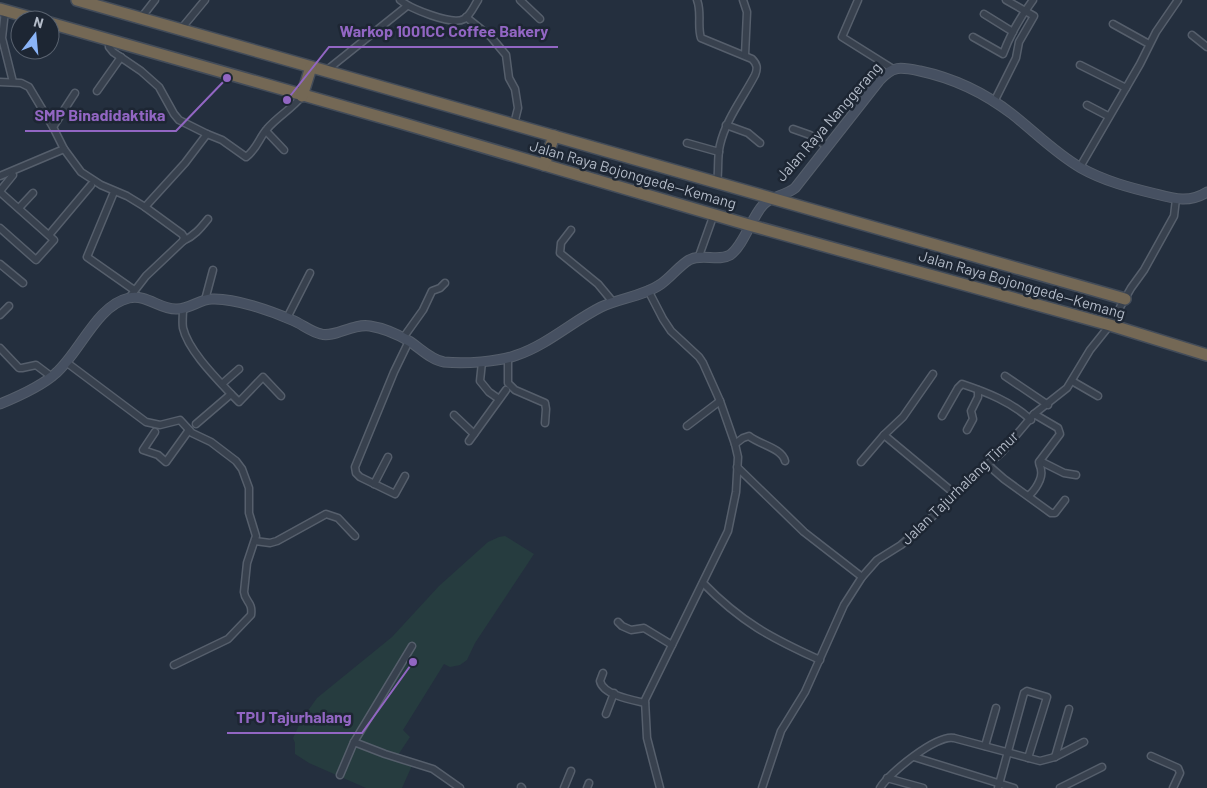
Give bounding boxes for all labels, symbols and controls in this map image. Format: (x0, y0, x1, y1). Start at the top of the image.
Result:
north arrow (10, 10, 60, 60)
text: N (32, 13, 46, 31)
callout: Warkop 1001CC Coffee Bakery (329, 16, 558, 47)
text: Warkop 1001CC Coffee Bakery (340, 21, 548, 40)
street label: Jalan Raya Nanggerang (772, 58, 885, 185)
callout: SMP Binadidaktika (25, 100, 176, 131)
text: SMP Binadidaktika (35, 105, 165, 124)
street label: Jalan Raya Bojonggede—Kemang (528, 136, 739, 212)
street label: Jalan Raya Bojonggede—Kemang (917, 246, 1128, 322)
street label: Jalan Tajurhalang Timur (897, 426, 1022, 548)
callout: TPU Tajurhalang (227, 702, 362, 733)
text: TPU Tajurhalang (236, 707, 352, 726)

